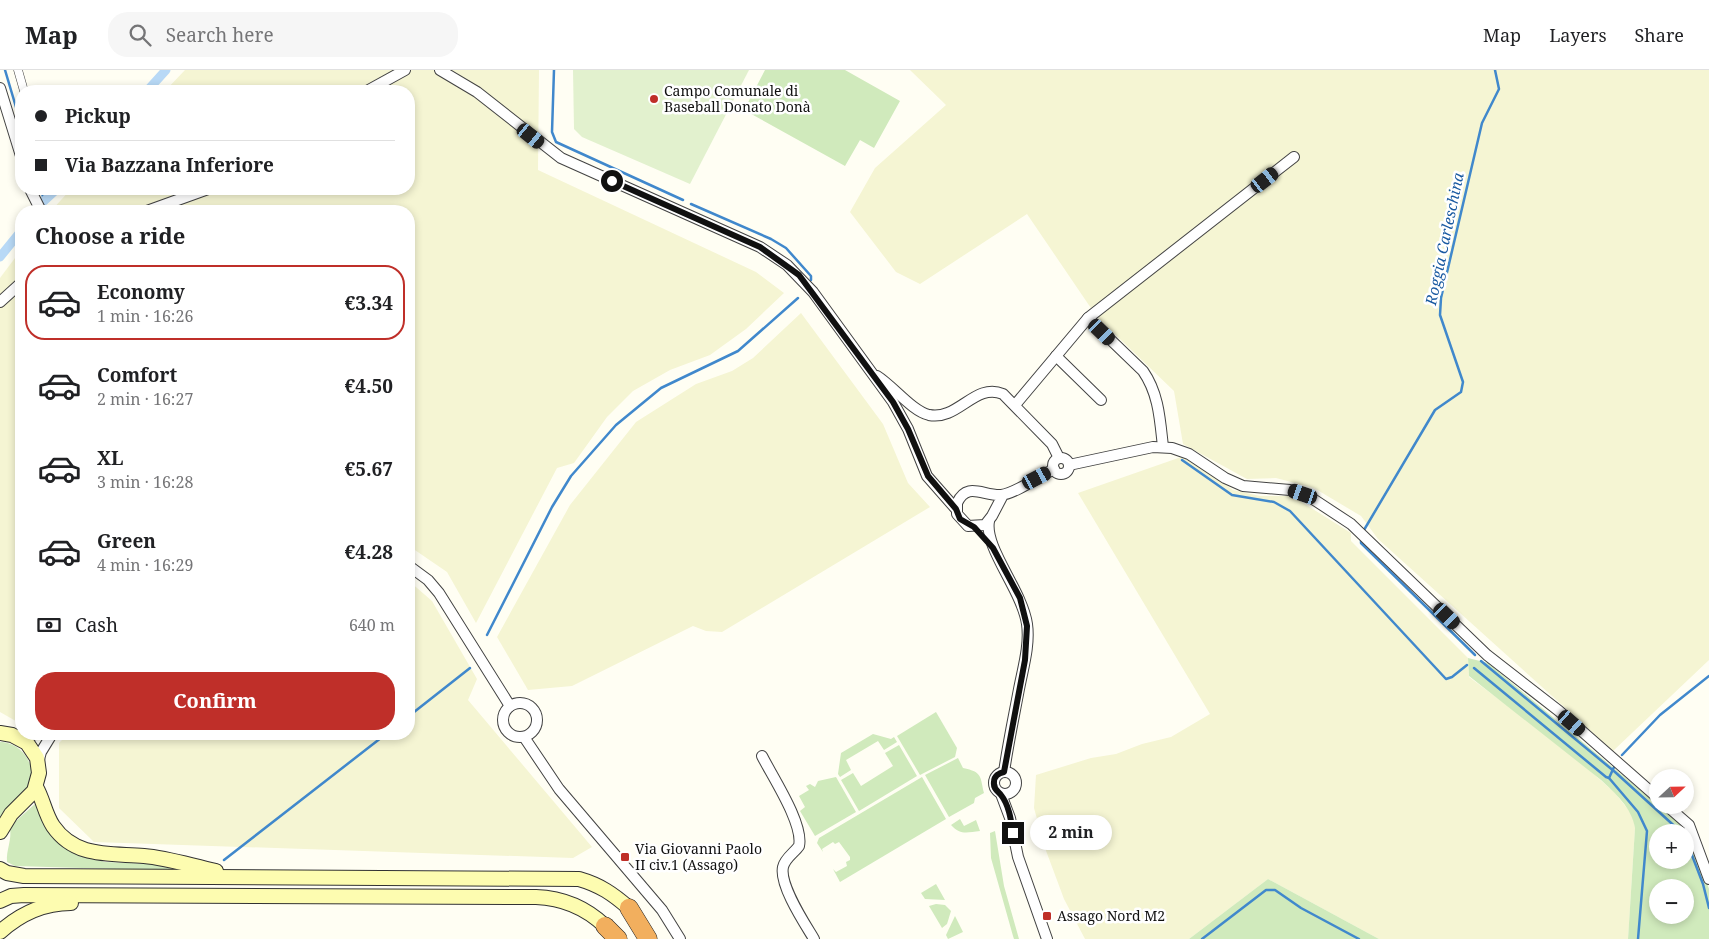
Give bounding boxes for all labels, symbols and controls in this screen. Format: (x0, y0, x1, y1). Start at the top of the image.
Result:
search box (108, 12, 458, 57)
text: Map (25, 18, 78, 51)
icon: search (126, 21, 154, 49)
text: Search here (166, 22, 274, 48)
text: Map (1483, 23, 1521, 47)
text: Layers (1549, 23, 1607, 47)
text: Share (1635, 23, 1684, 47)
place label: Campo Comunale di Baseball Donato Donà (664, 81, 811, 116)
marker: Campo Comunale di Baseball Donato Donà (648, 93, 660, 105)
text: Pickup (65, 103, 131, 129)
car (514, 121, 547, 151)
text: Via Bazzana Inferiore (65, 152, 274, 178)
car (1248, 165, 1281, 195)
route start (601, 170, 623, 192)
water label: Roggia Carleschina (1420, 170, 1468, 308)
text: Choose a ride (35, 220, 185, 250)
text: Economy (97, 279, 185, 305)
icon: car (37, 280, 82, 325)
text: €3.34 (345, 290, 393, 316)
text: 1 min · 16:26 (97, 305, 193, 327)
car (1086, 316, 1118, 348)
text: Comfort (97, 362, 177, 388)
icon: car (37, 363, 82, 408)
text: €4.50 (345, 373, 393, 399)
text: 2 min · 16:27 (97, 388, 193, 410)
text: XL (97, 445, 123, 471)
icon: car (37, 446, 82, 491)
text: €5.67 (345, 456, 393, 482)
car (1020, 464, 1053, 492)
text: 3 min · 16:28 (97, 471, 193, 493)
car (1286, 482, 1319, 506)
text: Green (97, 528, 156, 554)
icon: car (37, 529, 82, 574)
text: €4.28 (345, 539, 393, 565)
text: 4 min · 16:29 (97, 554, 193, 576)
car (1431, 600, 1463, 632)
icon: cash (35, 611, 63, 639)
text: Cash (75, 612, 118, 638)
text: 640 m (349, 614, 395, 636)
button: Confirm (35, 672, 395, 730)
car (1555, 707, 1588, 739)
north arrow (1649, 769, 1694, 814)
map controls (1649, 769, 1694, 924)
callout: 2 min (1030, 816, 1113, 850)
text: 2 min (1048, 821, 1094, 843)
route end (1002, 822, 1024, 844)
button: + (1649, 824, 1694, 869)
place label: Via Giovanni Paolo II civ.1 (Assago) (635, 839, 762, 874)
marker: Via Giovanni Paolo II civ.1 (Assago) (619, 851, 631, 863)
button: − (1649, 879, 1694, 924)
place label: Assago Nord M2 (1057, 906, 1165, 925)
marker: Assago Nord M2 (1041, 910, 1053, 922)

